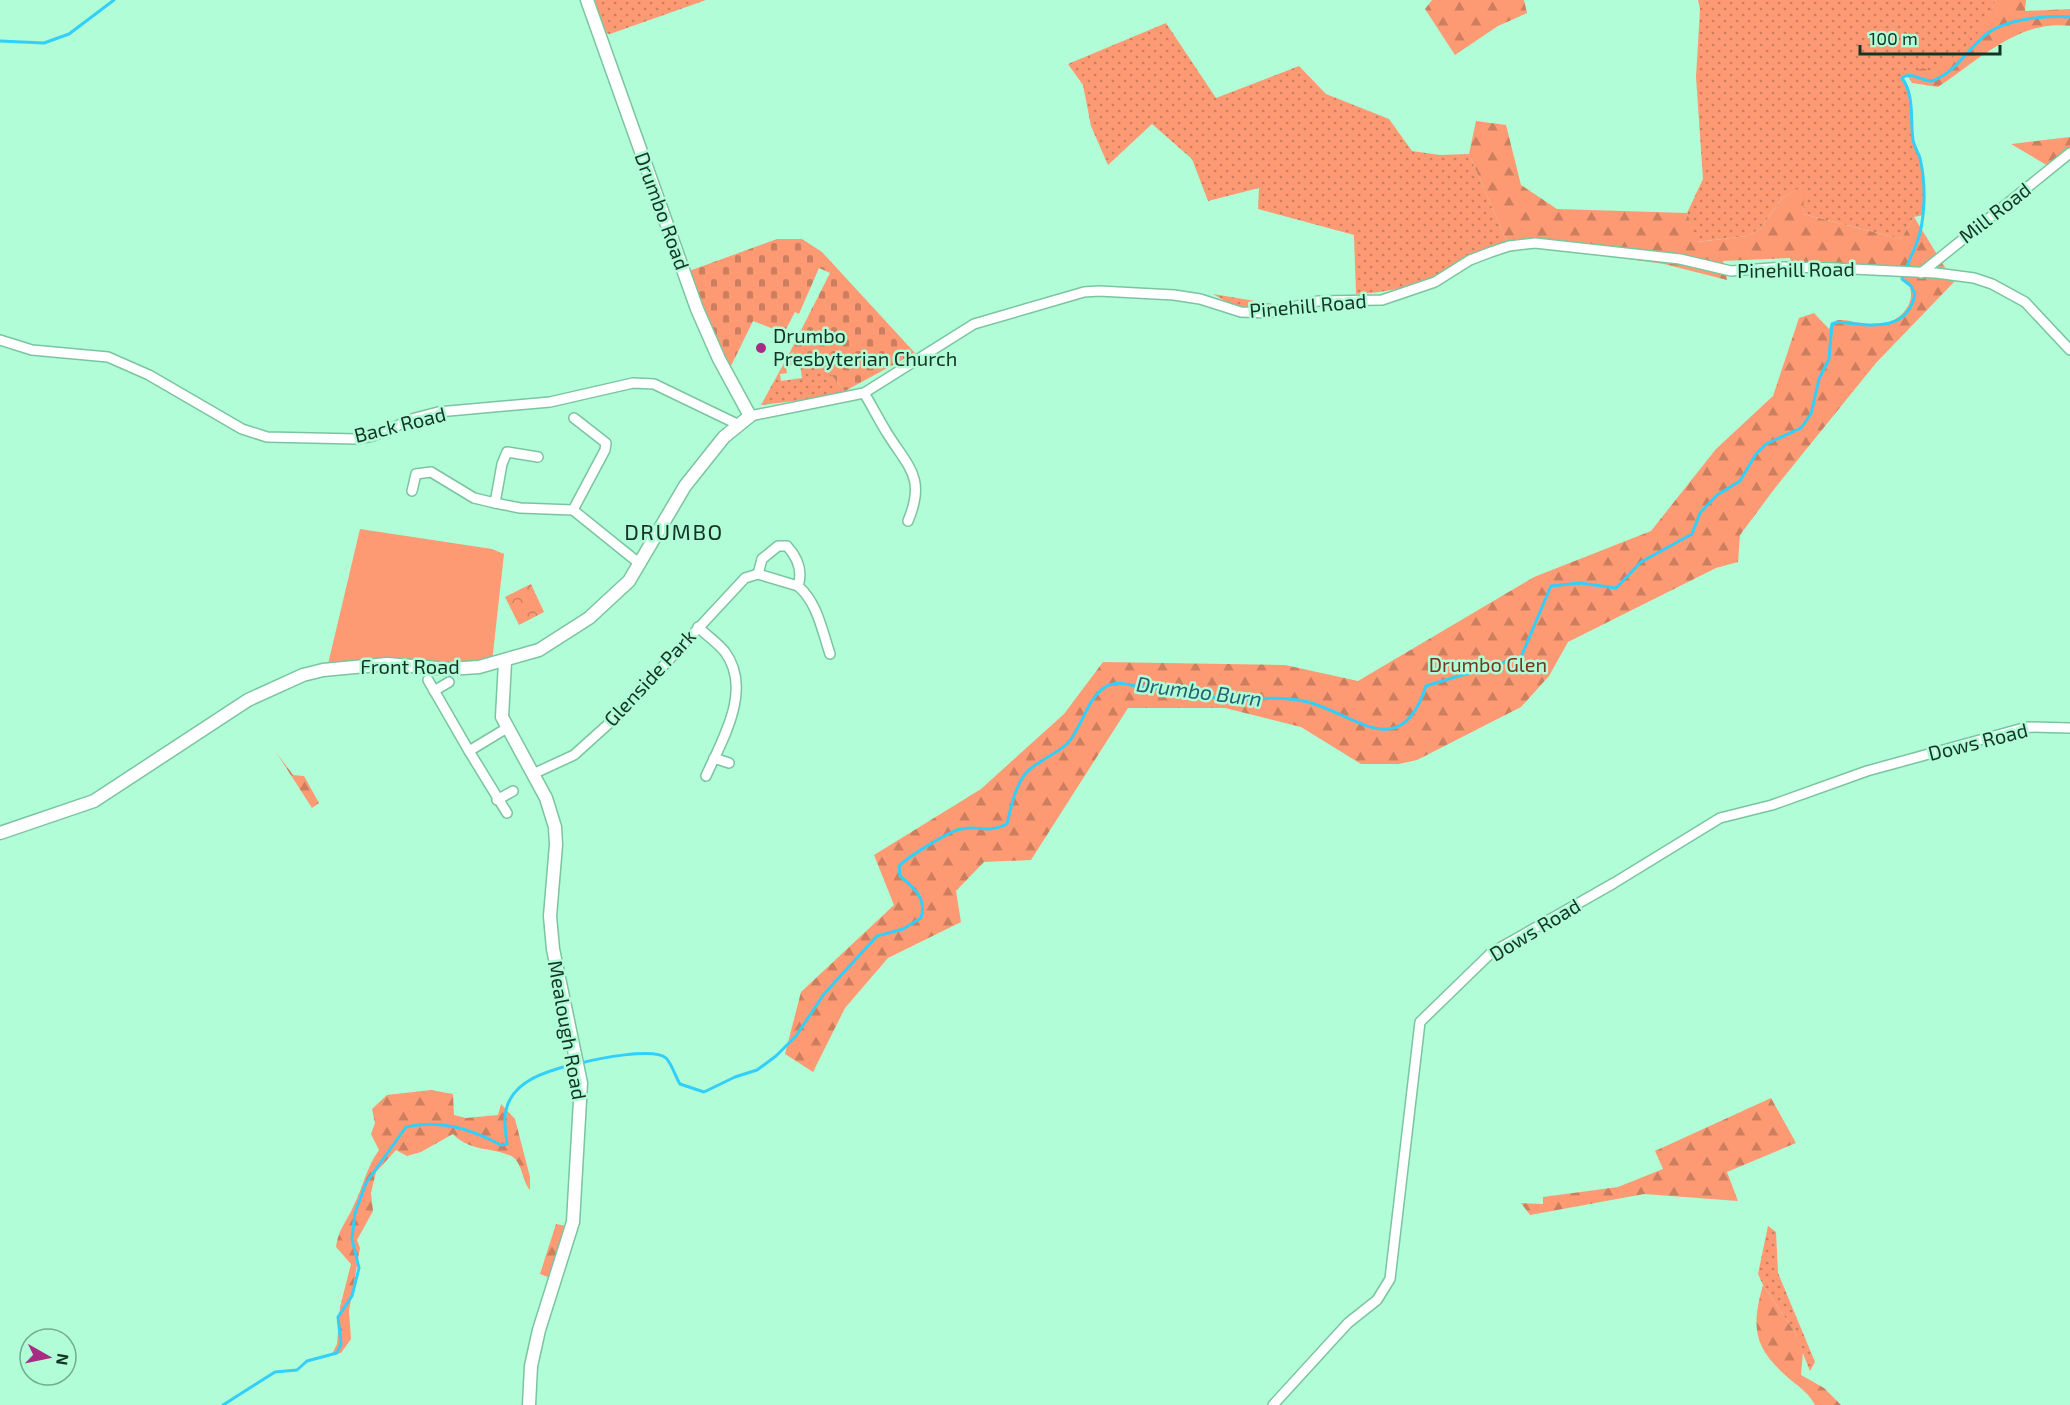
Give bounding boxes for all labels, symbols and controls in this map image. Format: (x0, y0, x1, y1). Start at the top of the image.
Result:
scale bar (1860, 18, 2000, 56)
text: 100 m (1869, 27, 1918, 49)
street label: Drumbo Road (631, 149, 695, 273)
street label: Mill Road (1954, 177, 2035, 248)
street label: Pinehill Road (1737, 256, 1855, 282)
street label: Pinehill Road (1248, 288, 1368, 322)
place label: Drumbo Presbyterian Church (773, 323, 957, 370)
marker: Drumbo Presbyterian Church (754, 341, 768, 355)
street label: Back Road (351, 401, 448, 447)
district label: DRUMBO (624, 518, 724, 544)
street label: Glenside Park (598, 624, 700, 731)
park label: Drumbo Glen (1429, 652, 1547, 676)
street label: Front Road (360, 654, 460, 678)
water label: Drumbo Burn (1135, 670, 1263, 711)
street label: Dows Road (1925, 717, 2030, 765)
street label: Dows Road (1485, 893, 1584, 966)
street label: Mealough Road (544, 958, 592, 1101)
north arrow (18, 1327, 78, 1387)
text: N (53, 1352, 74, 1367)

